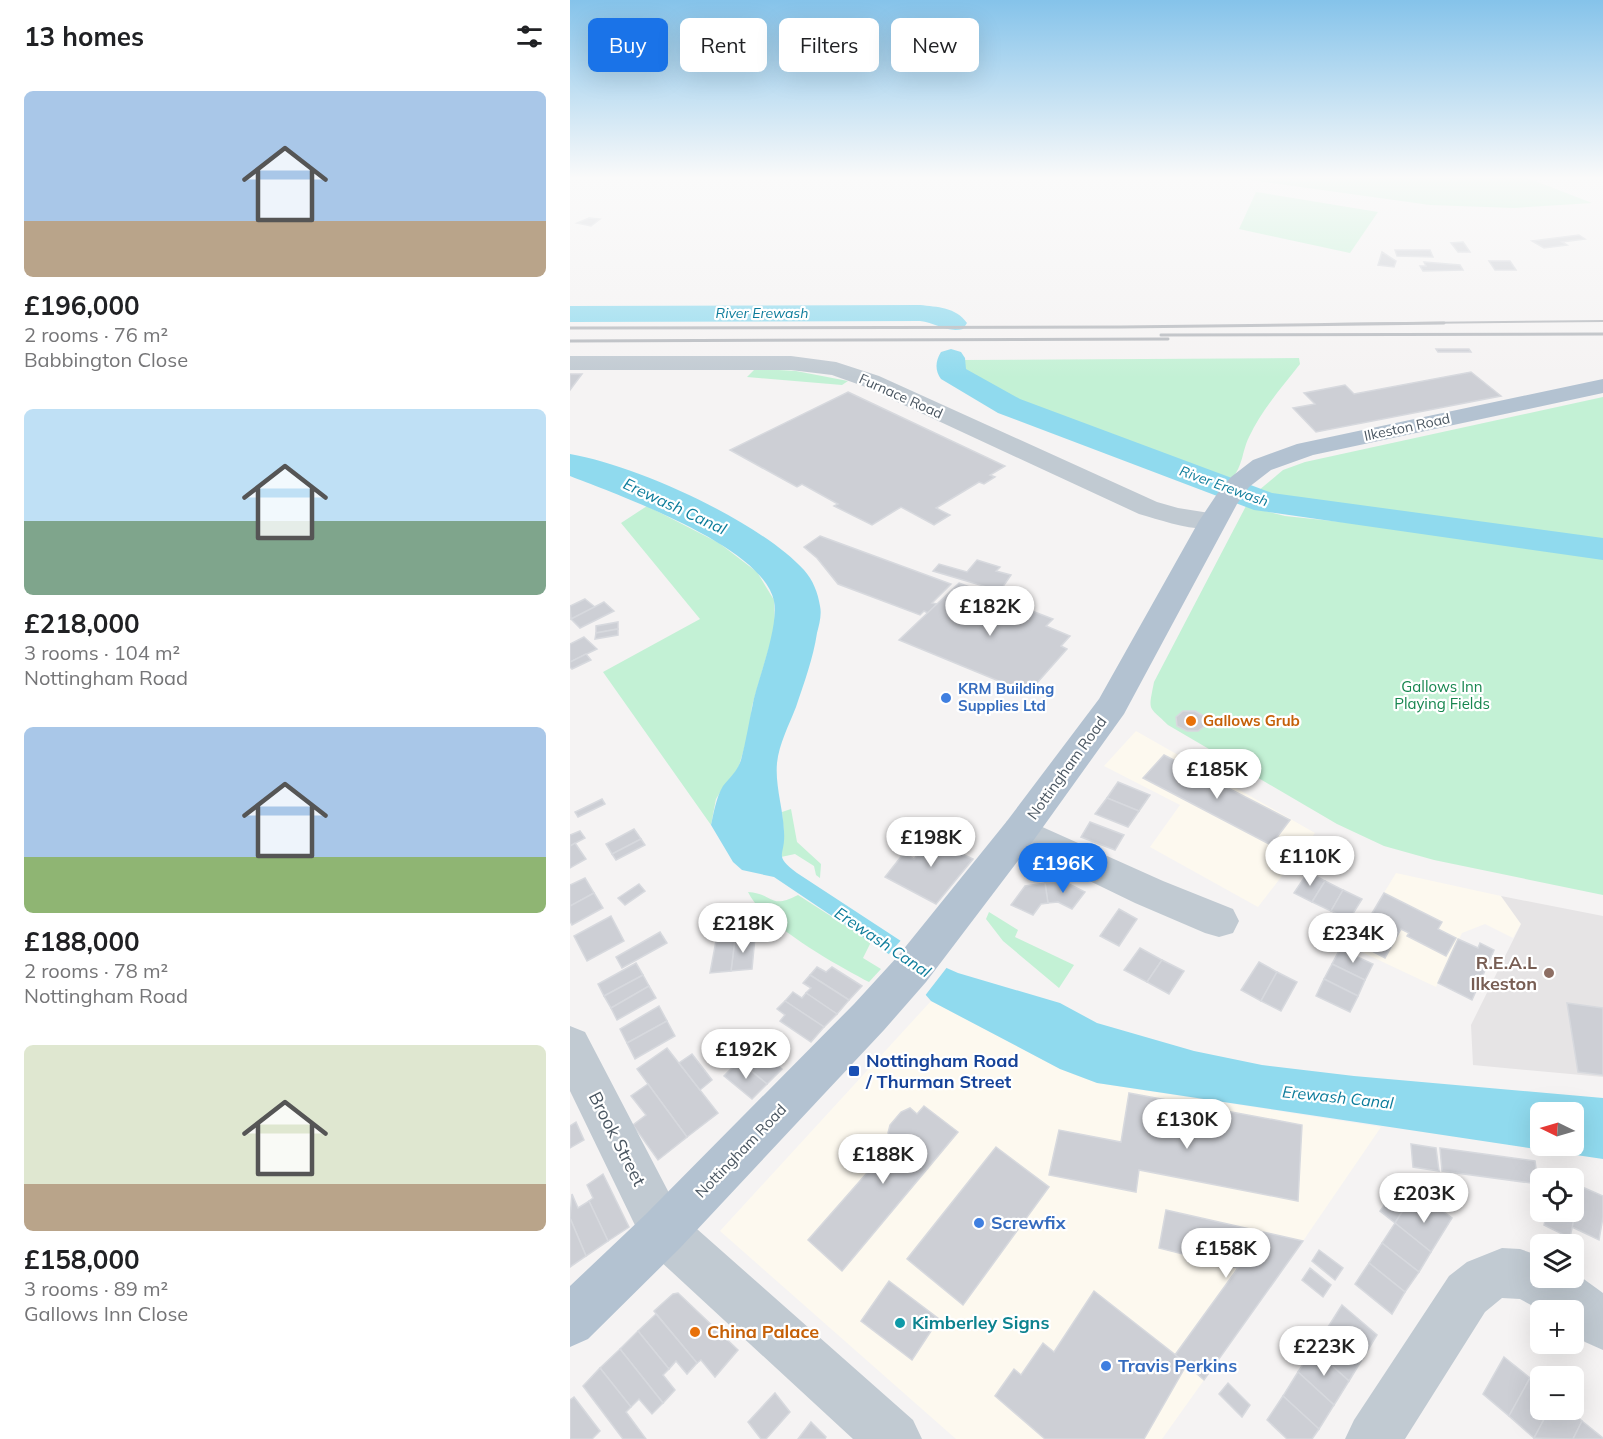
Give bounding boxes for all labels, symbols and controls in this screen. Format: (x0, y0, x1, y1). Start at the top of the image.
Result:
chip: Buy (588, 18, 668, 72)
chip: Rent (680, 18, 767, 72)
chip: Filters (779, 18, 879, 72)
chip: New (891, 18, 979, 72)
text: 13 homes (24, 20, 144, 53)
icon: filters (513, 20, 546, 53)
icon: home (231, 130, 339, 238)
text: £196,000 (24, 289, 140, 322)
water label: River Erewash (715, 304, 809, 322)
text: 2 rooms · 76 m² (24, 322, 168, 347)
text: Babbington Close (24, 347, 188, 372)
street label: Furnace Road (856, 370, 946, 422)
street label: Ilkeston Road (1362, 409, 1452, 445)
icon: home (231, 448, 339, 556)
water label: River Erewash (1177, 462, 1271, 510)
water label: Erewash Canal (620, 473, 730, 539)
pin: £182K (948, 586, 1032, 637)
text: £182K (959, 593, 1021, 618)
text: £218,000 (24, 607, 140, 640)
text: 3 rooms · 104 m² (24, 640, 180, 665)
text: Nottingham Road (24, 665, 188, 690)
park label: Gallows Inn Playing Fields (1394, 677, 1490, 713)
place label: KRM Building Supplies Ltd (958, 679, 1054, 715)
marker: KRM Building Supplies Ltd (939, 691, 953, 705)
place label: Gallows Grub (1203, 711, 1300, 730)
street label: Nottingham Road (1023, 712, 1110, 823)
marker: Gallows Grub (1184, 714, 1198, 728)
pin: £185K (1175, 749, 1259, 800)
text: £185K (1186, 756, 1248, 781)
icon: home (231, 766, 339, 874)
pin: £198K (889, 817, 973, 868)
text: £198K (900, 824, 962, 849)
pin: £110K (1268, 836, 1352, 887)
pin: £196K (1021, 843, 1105, 894)
text: £110K (1279, 843, 1341, 868)
text: £196K (1032, 850, 1094, 875)
water label: Erewash Canal (831, 902, 935, 982)
pin: £218K (701, 903, 785, 954)
text: £218K (712, 910, 774, 935)
pin: £234K (1311, 913, 1395, 964)
text: £234K (1322, 920, 1384, 945)
text: £188,000 (24, 925, 140, 958)
place label: R.E.A.L Ilkeston (1470, 951, 1537, 995)
text: 2 rooms · 78 m² (24, 958, 168, 983)
marker: R.E.A.L Ilkeston (1542, 966, 1556, 980)
text: Nottingham Road (24, 983, 188, 1008)
pin: £192K (704, 1029, 788, 1080)
text: £192K (715, 1036, 777, 1061)
place label: Nottingham Road / Thurman Street (865, 1049, 1019, 1093)
marker: Nottingham Road / Thurman Street (847, 1064, 861, 1078)
water label: Erewash Canal (1281, 1081, 1395, 1113)
icon: home (231, 1084, 339, 1192)
street label: Brook Street (584, 1088, 651, 1190)
pin: £130K (1145, 1099, 1229, 1150)
street label: Nottingham Road (691, 1100, 790, 1202)
north arrow (1530, 1102, 1584, 1156)
map controls (1530, 1102, 1584, 1420)
text: £130K (1156, 1106, 1218, 1131)
pin: £188K (841, 1134, 925, 1185)
text: £188K (852, 1141, 914, 1166)
button: locate (1530, 1168, 1584, 1222)
pin: £203K (1382, 1173, 1466, 1224)
text: £203K (1393, 1180, 1455, 1205)
place label: Screwfix (991, 1211, 1067, 1234)
marker: Screwfix (972, 1216, 986, 1230)
pin: £158K (1184, 1228, 1268, 1279)
button: layers (1530, 1234, 1584, 1288)
text: £158K (1195, 1235, 1257, 1260)
text: £158,000 (24, 1243, 140, 1276)
text: 3 rooms · 89 m² (24, 1276, 168, 1301)
button: + (1530, 1300, 1584, 1354)
text: Gallows Inn Close (24, 1301, 188, 1326)
place label: Kimberley Signs (912, 1311, 1049, 1334)
marker: Kimberley Signs (893, 1316, 907, 1330)
place label: China Palace (707, 1320, 819, 1343)
marker: China Palace (688, 1325, 702, 1339)
pin: £223K (1282, 1326, 1366, 1377)
text: £223K (1293, 1333, 1355, 1358)
place label: Travis Perkins (1118, 1354, 1237, 1377)
marker: Travis Perkins (1099, 1359, 1113, 1373)
button: − (1530, 1366, 1584, 1420)

